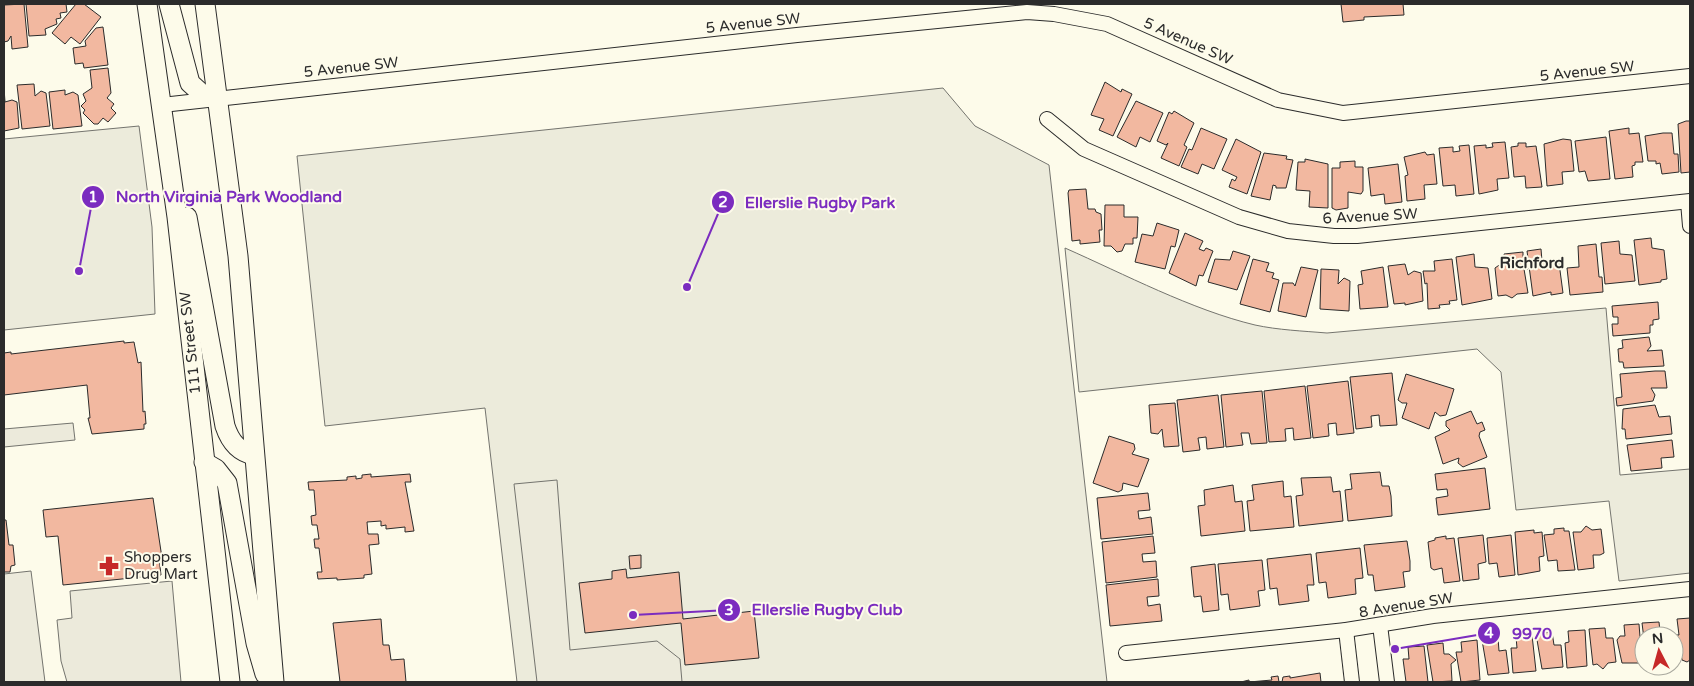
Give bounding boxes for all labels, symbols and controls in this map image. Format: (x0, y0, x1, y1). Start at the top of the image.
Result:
street label: 5 Avenue SW (705, 9, 801, 37)
street label: 5 Avenue SW (1141, 13, 1235, 69)
street label: 5 Avenue SW (303, 53, 399, 81)
street label: 5 Avenue SW (1539, 57, 1635, 85)
callout: North Virginia Park Woodland (81, 181, 352, 212)
callout: Ellerslie Rugby Park (710, 186, 906, 217)
text: North Virginia Park Woodland (116, 187, 342, 207)
text: 1 (88, 188, 98, 206)
text: 2 (718, 193, 728, 211)
text: Ellerslie Rugby Park (745, 193, 895, 213)
street label: 6 Avenue SW (1322, 205, 1418, 227)
district label: Richford (1500, 253, 1564, 273)
street label: 111 Street SW (176, 291, 204, 395)
place label: Shoppers Drug Mart (124, 548, 198, 583)
pharmacy icon: Shoppers Drug Mart (98, 555, 120, 577)
street label: 8 Avenue SW (1358, 589, 1454, 621)
callout: Ellerslie Rugby Club (717, 594, 913, 625)
text: Ellerslie Rugby Club (751, 600, 903, 620)
text: 3 (724, 601, 734, 619)
callout: 9970 (1477, 618, 1562, 649)
text: 4 (1484, 624, 1494, 642)
text: 9970 (1512, 624, 1552, 644)
north arrow (1634, 626, 1684, 676)
text: N (1651, 630, 1664, 648)

